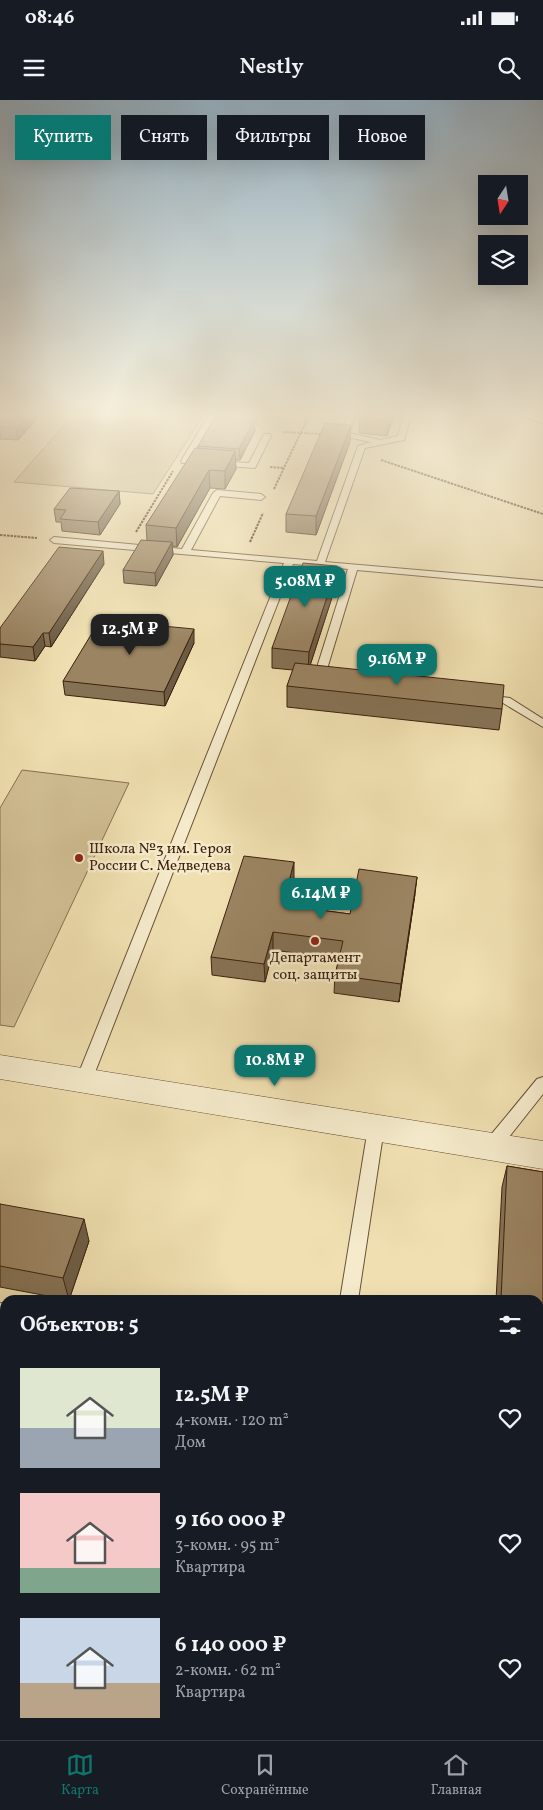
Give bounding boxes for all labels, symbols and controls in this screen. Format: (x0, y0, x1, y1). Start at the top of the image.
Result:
text: 08:46 (25, 5, 74, 31)
text: Nestly (239, 52, 304, 83)
icon: menu (20, 54, 48, 82)
icon: search (495, 54, 523, 82)
chip: Купить (15, 115, 111, 160)
chip: Снять (121, 115, 207, 160)
chip: Фильтры (217, 115, 329, 160)
chip: Новое (339, 115, 425, 160)
north arrow (478, 175, 528, 225)
map controls (478, 175, 528, 285)
button: layers (478, 235, 528, 285)
pin: 5.08M ₽ (259, 566, 351, 608)
text: 5.08M ₽ (275, 571, 335, 593)
pin: 12.5M ₽ (84, 614, 176, 656)
text: 12.5M ₽ (102, 619, 158, 641)
pin: 9.16M ₽ (351, 644, 443, 686)
text: 9.16M ₽ (368, 649, 426, 671)
place label: Школа №3 им. Героя России С. Медведева (89, 839, 232, 877)
marker: Школа №3 им. Героя России С. Медведева (73, 852, 85, 864)
pin: 6.14M ₽ (275, 878, 367, 920)
text: 6.14M ₽ (291, 883, 351, 905)
marker: Департамент соц. защиты (309, 935, 321, 947)
place label: Департамент соц. защиты (269, 948, 361, 986)
pin: 10.8M ₽ (229, 1044, 321, 1087)
text: 10.8M ₽ (245, 1050, 305, 1072)
text: Объектов: 5 (20, 1311, 139, 1340)
icon: filters (496, 1311, 524, 1339)
text: 12.5M ₽ (175, 1381, 249, 1410)
icon: home (60, 1388, 120, 1448)
icon: heart (496, 1404, 524, 1432)
text: 4-комн. · 120 m² (175, 1410, 289, 1432)
text: Дом (175, 1432, 206, 1454)
text: 9 160 000 ₽ (175, 1506, 286, 1535)
icon: home (60, 1513, 120, 1573)
icon: heart (496, 1529, 524, 1557)
text: 3-комн. · 95 m² (175, 1535, 280, 1557)
text: Квартира (175, 1557, 245, 1579)
text: 6 140 000 ₽ (175, 1631, 286, 1660)
icon: home (60, 1638, 120, 1698)
icon: heart (496, 1654, 524, 1682)
text: 2-комн. · 62 m² (175, 1660, 281, 1682)
text: Квартира (175, 1682, 245, 1704)
tab: Карта (61, 1751, 99, 1800)
tab: Сохранённые (221, 1751, 309, 1800)
tab: Главная (431, 1751, 482, 1800)

